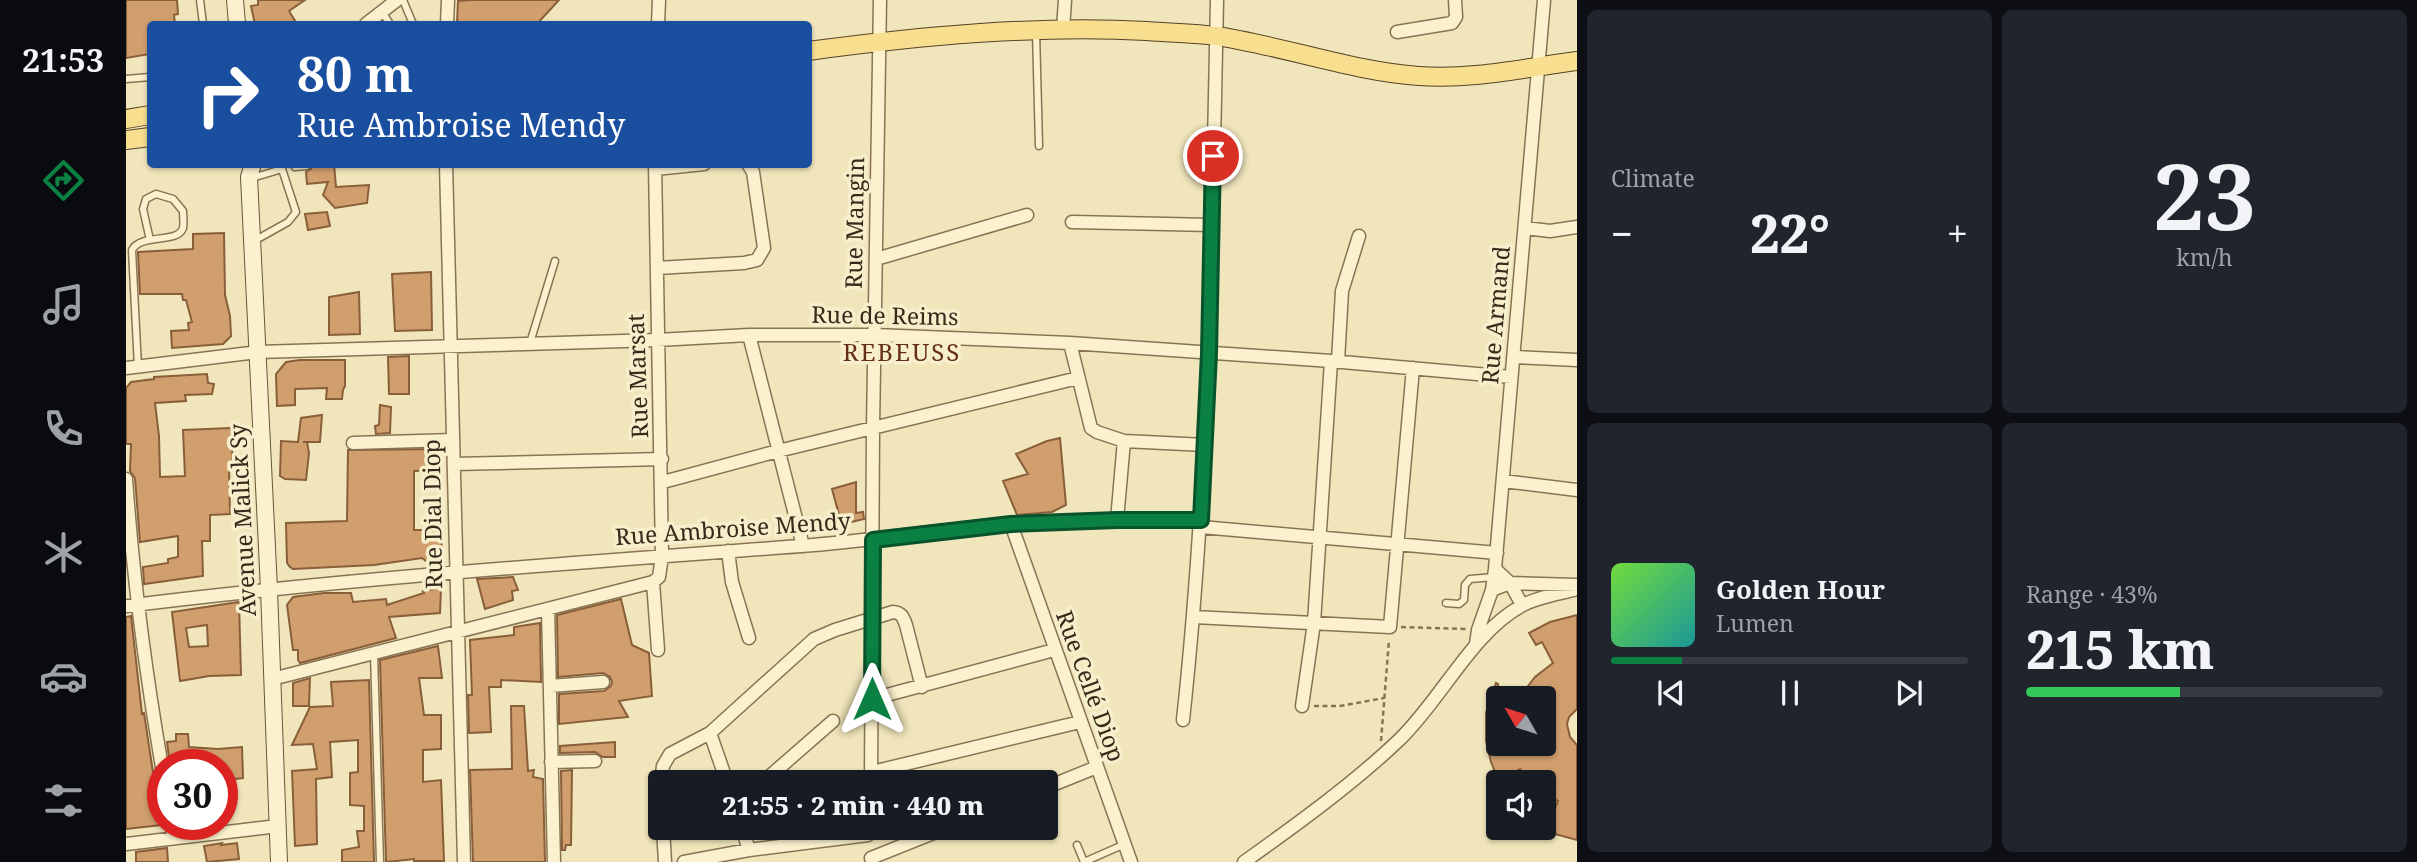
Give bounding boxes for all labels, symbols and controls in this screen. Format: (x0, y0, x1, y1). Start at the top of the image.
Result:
text: 21:53 (22, 38, 104, 81)
text: 80 m (297, 40, 413, 106)
icon: right (182, 49, 273, 140)
text: Rue Ambroise Mendy (297, 103, 625, 146)
pin (1183, 126, 1243, 186)
text: 23 (2153, 133, 2256, 257)
icon: arrive (1194, 137, 1232, 175)
icon: directions (39, 156, 88, 205)
street label: Rue Mangin (837, 157, 871, 289)
text: Climate (1611, 162, 1695, 194)
text: 22° (1750, 197, 1830, 268)
text: − (1611, 207, 1633, 259)
text: + (1947, 207, 1968, 259)
text: km/h (2176, 241, 2233, 273)
street label: Rue Armand (1473, 244, 1517, 385)
icon: music (39, 280, 88, 329)
street label: Rue de Reims (811, 298, 959, 332)
street label: Rue Marsat (619, 313, 655, 439)
district label: REBEUSS (843, 335, 961, 368)
icon: phone (39, 404, 88, 453)
street label: Avenue Malick Sy (221, 423, 263, 617)
street label: Rue Dial Diop (415, 439, 449, 589)
street label: Rue Ambroise Mendy (614, 504, 852, 552)
icon: climate (39, 528, 88, 577)
text: Golden Hour (1716, 571, 1885, 607)
text: Range · 43% (2026, 578, 2158, 610)
street label: Rue Cellé Diop (1049, 606, 1133, 766)
text: Lumen (1716, 607, 1794, 639)
text: 215 km (2026, 613, 2214, 684)
icon: car (39, 652, 88, 701)
position arrow (835, 662, 909, 736)
icon: previous (1652, 674, 1690, 712)
icon: pause (1771, 674, 1809, 712)
icon: next (1890, 674, 1928, 712)
north arrow (1486, 686, 1556, 756)
map controls (1486, 686, 1556, 840)
speed limit sign: 30 (147, 749, 238, 840)
button: sound (1486, 770, 1556, 840)
icon: filters (39, 776, 88, 825)
text: 21:55 · 2 min · 440 m (722, 787, 984, 823)

